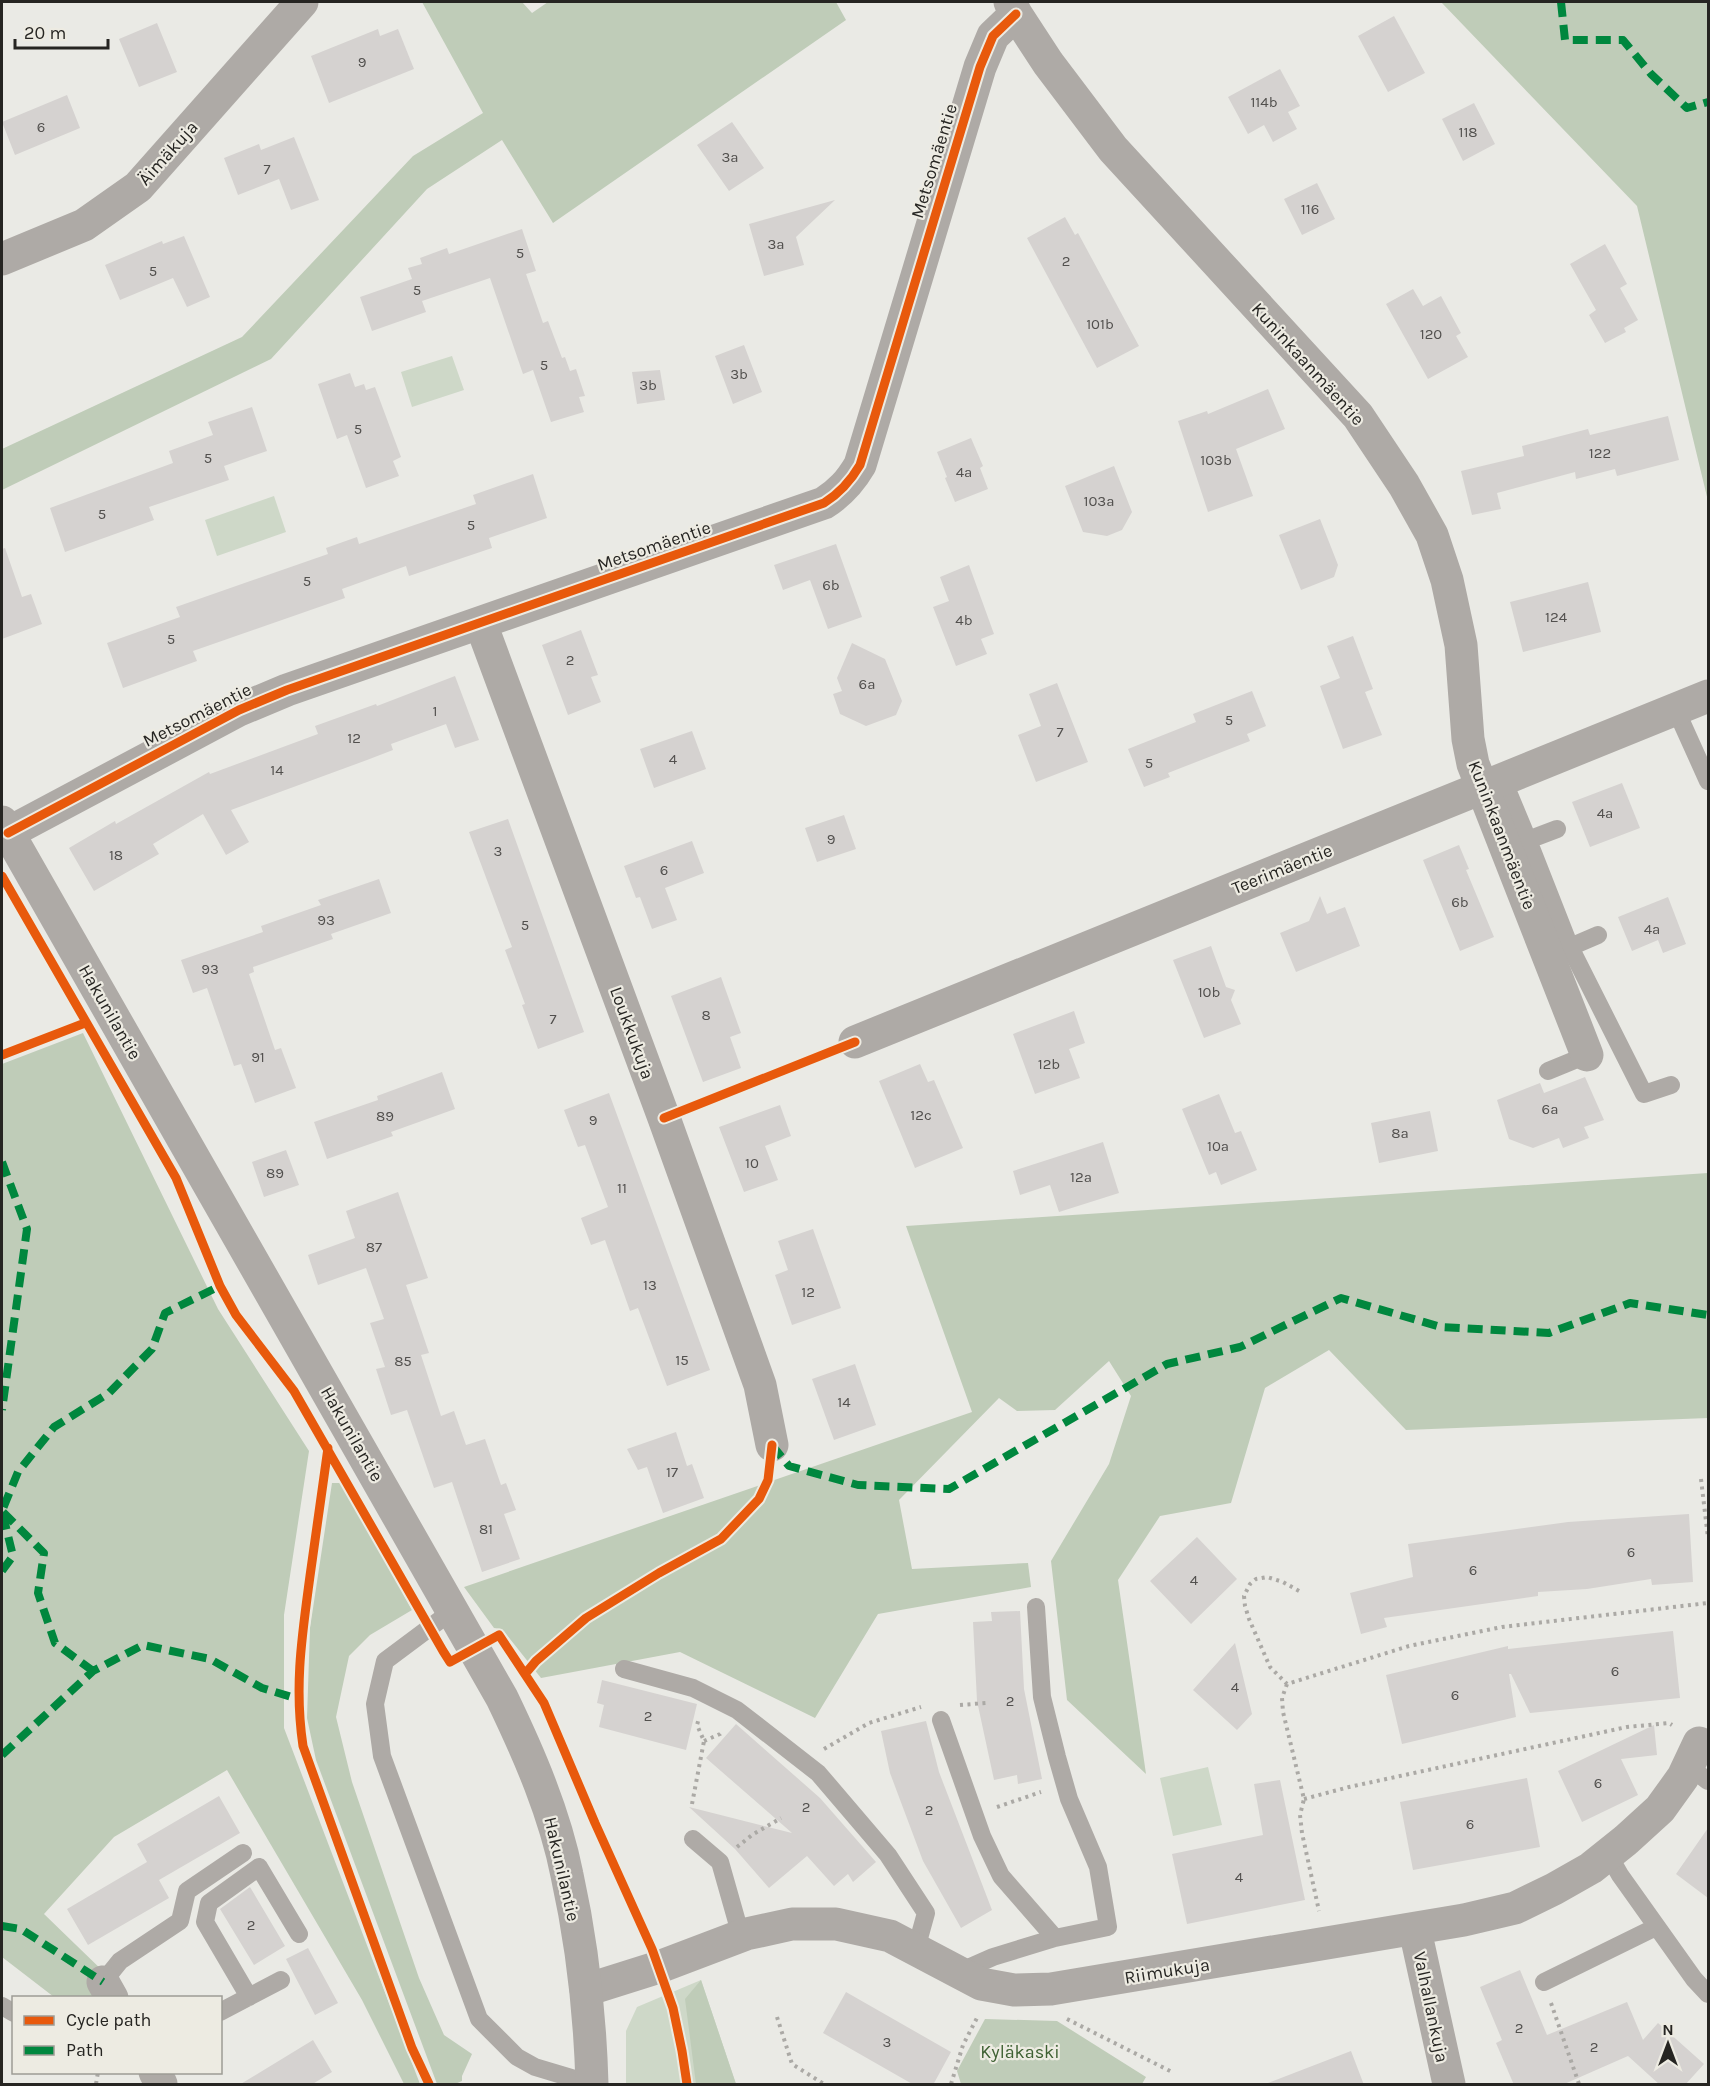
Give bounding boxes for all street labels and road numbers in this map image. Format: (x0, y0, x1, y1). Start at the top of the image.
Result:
street label: Metsomäentie (906, 101, 962, 221)
street label: Äimäkuja (133, 116, 203, 190)
street label: Kuninkaanmäentie (1247, 298, 1369, 430)
street label: Metsomäentie (594, 516, 714, 576)
street label: Metsomäentie (139, 678, 255, 752)
street label: Kuninkaanmäentie (1463, 757, 1541, 913)
street label: Teerimäentie (1229, 839, 1335, 899)
street label: Hakunilantie (74, 960, 146, 1064)
street label: Loukkukuja (605, 984, 659, 1082)
street label: Hakunilantie (316, 1382, 388, 1486)
street label: Hakunilantie (539, 1815, 585, 1923)
street label: Valhallankuja (1409, 1950, 1453, 2064)
street label: Riimukuja (1123, 1953, 1211, 1989)

